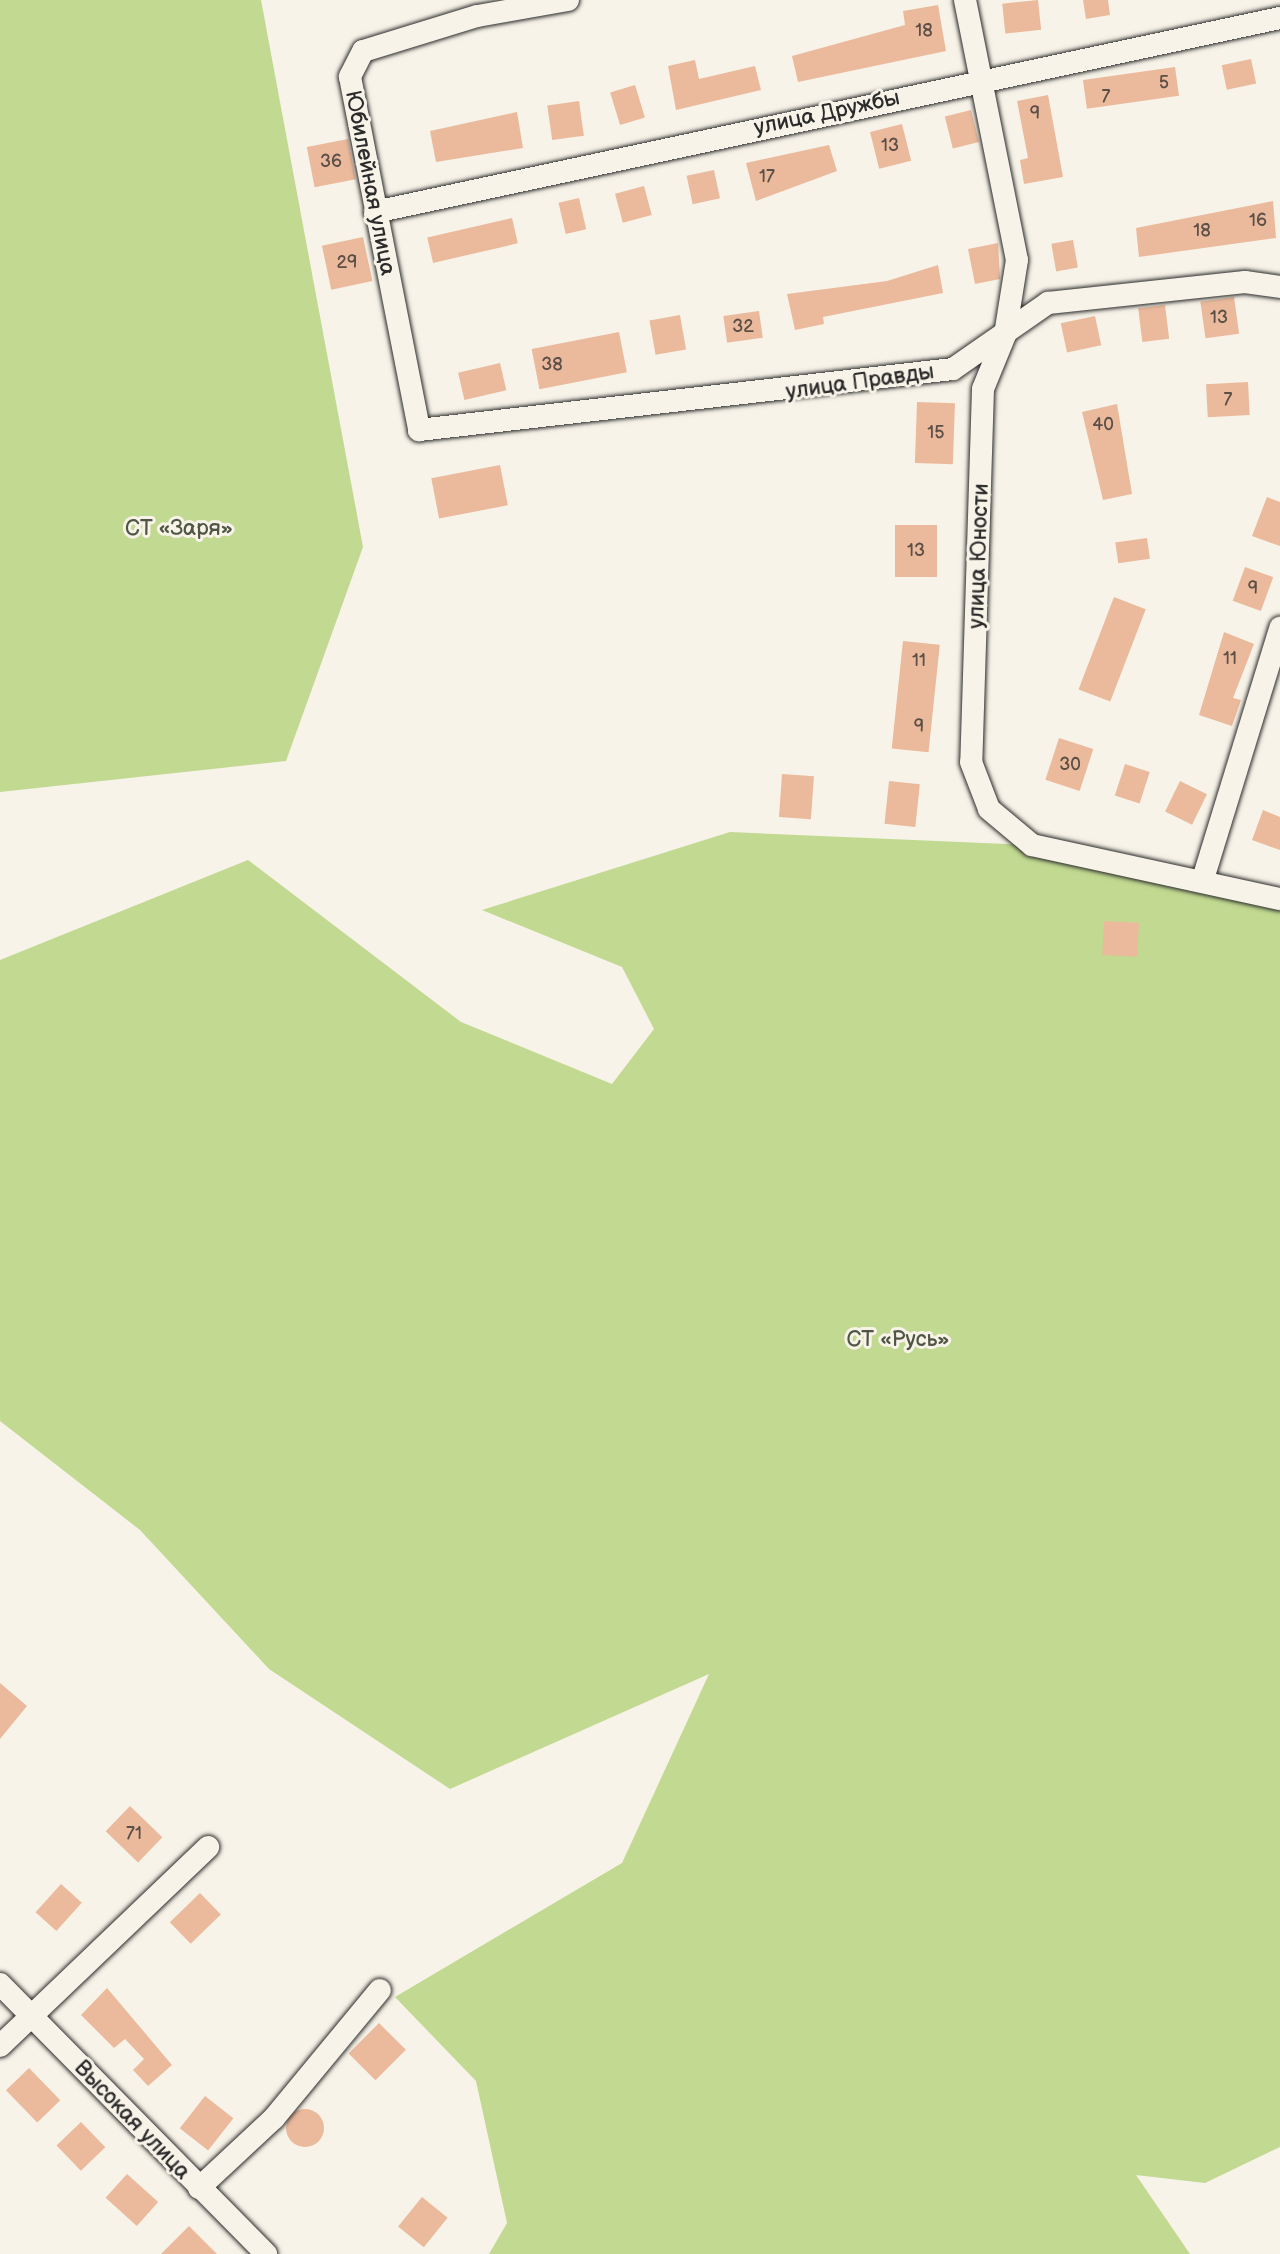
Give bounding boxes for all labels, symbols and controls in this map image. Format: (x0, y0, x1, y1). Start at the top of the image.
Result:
house number: 18 (915, 20, 933, 42)
house number: 5 (1159, 72, 1169, 94)
street label: улица Дружбы (752, 85, 902, 141)
house number: 7 (1102, 86, 1110, 108)
street label: Юбилейная улица (339, 88, 401, 278)
house number: 9 (1030, 103, 1040, 125)
house number: 13 (881, 135, 899, 157)
house number: 36 (320, 151, 342, 173)
house number: 17 (759, 166, 775, 188)
house number: 16 (1249, 210, 1267, 232)
house number: 18 (1193, 220, 1211, 242)
house number: 29 (336, 252, 358, 274)
house number: 13 (1210, 307, 1228, 329)
house number: 32 (732, 316, 754, 338)
house number: 38 (541, 354, 563, 376)
street label: улица Правды (784, 359, 936, 405)
house number: 7 (1224, 389, 1232, 411)
house number: 40 (1092, 414, 1114, 436)
house number: 15 (927, 422, 945, 444)
street label: улица Юности (963, 483, 995, 629)
park label: СТ «Заря» (125, 516, 233, 542)
house number: 13 (907, 540, 925, 562)
house number: 9 (1248, 578, 1258, 600)
house number: 11 (1223, 648, 1237, 670)
house number: 11 (912, 650, 926, 672)
house number: 9 (914, 716, 924, 738)
house number: 30 (1059, 754, 1081, 776)
park label: СТ «Русь» (846, 1327, 950, 1353)
house number: 71 (126, 1823, 142, 1845)
street label: Высокая улица (69, 2055, 195, 2185)

